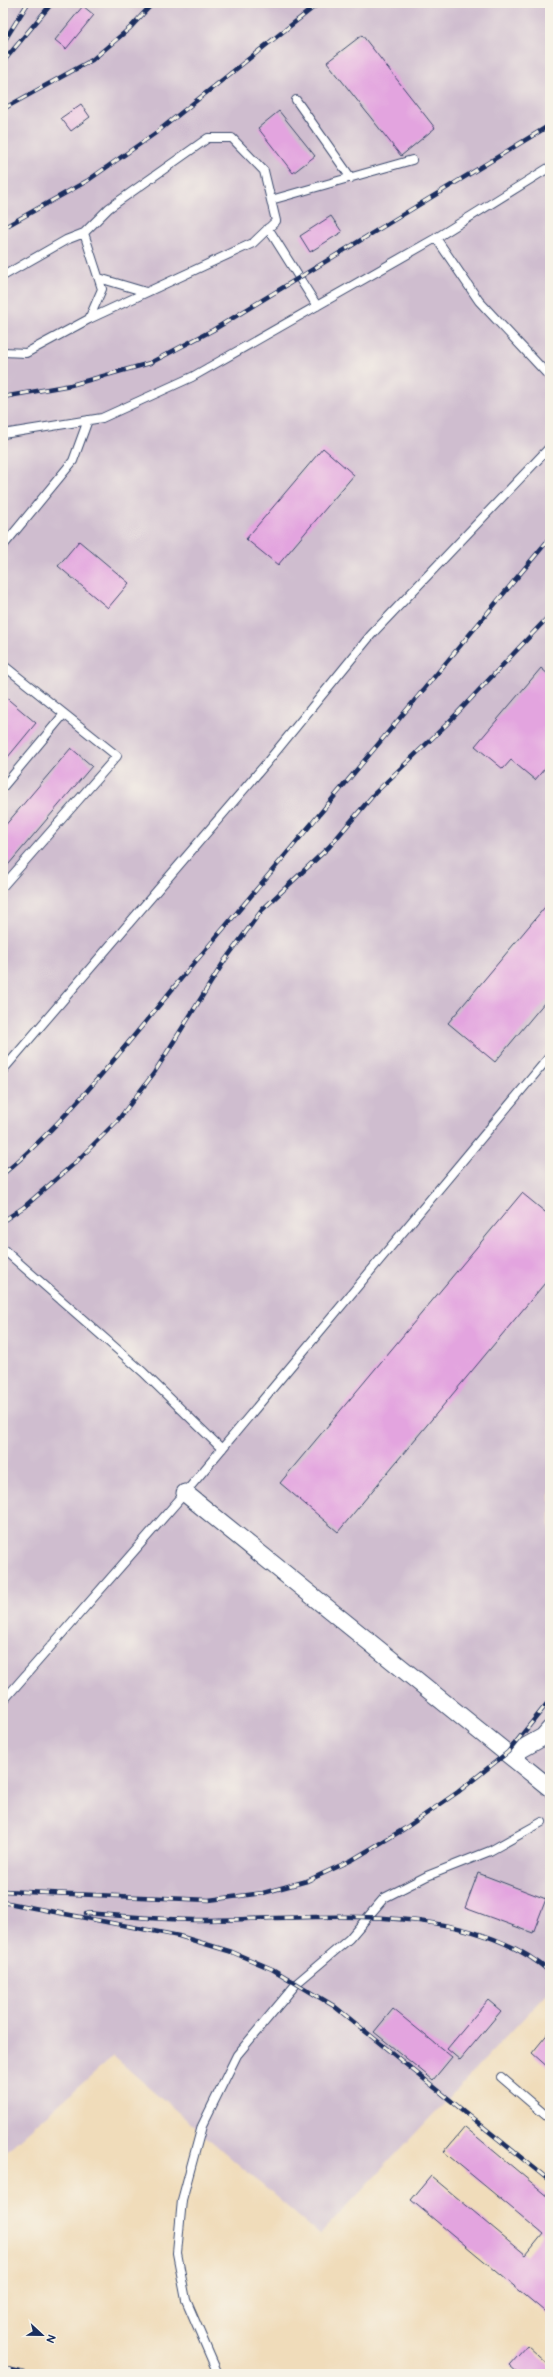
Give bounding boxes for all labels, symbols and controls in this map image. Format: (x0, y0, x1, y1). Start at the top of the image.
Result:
north arrow (22, 2315, 62, 2355)
text: N (43, 2332, 58, 2345)

